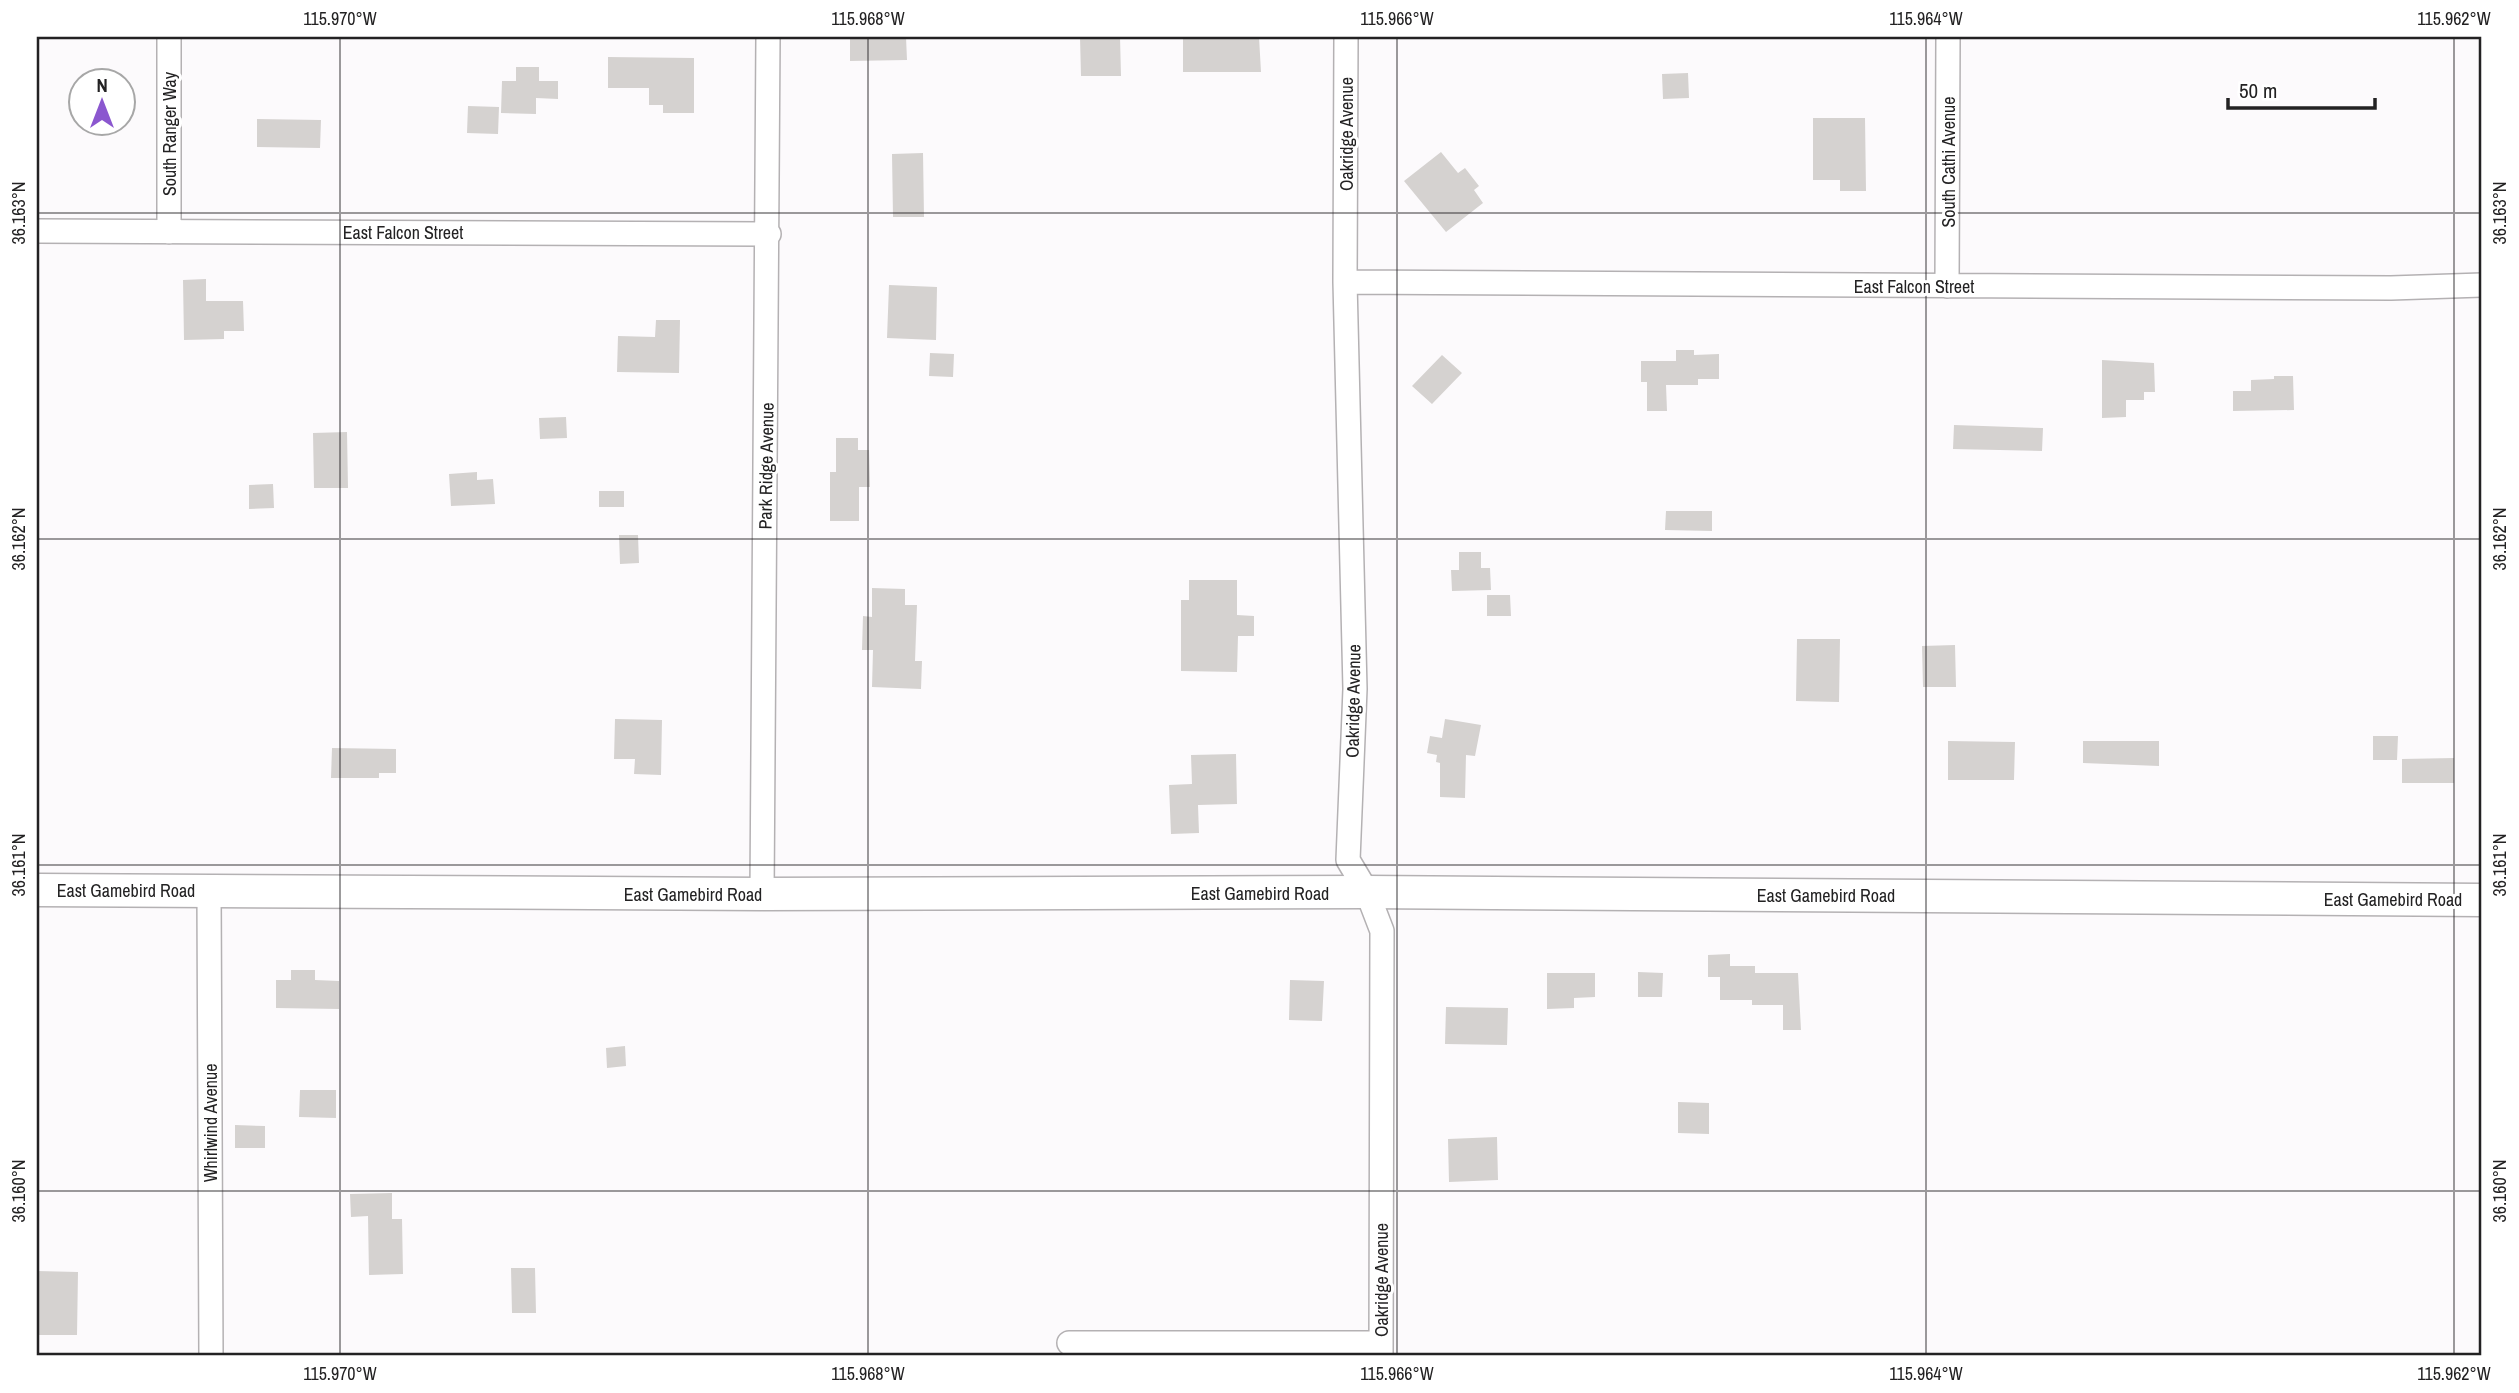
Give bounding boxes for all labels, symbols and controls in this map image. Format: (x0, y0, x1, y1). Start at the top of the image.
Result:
text: 115.970°W (303, 6, 377, 31)
text: 115.968°W (831, 6, 905, 31)
text: 115.966°W (1360, 6, 1434, 31)
text: 115.964°W (1889, 6, 1963, 31)
text: 115.962°W (2417, 6, 2491, 31)
north arrow (66, 66, 136, 136)
scale bar (2228, 66, 2376, 110)
street label: South Ranger Way (157, 71, 182, 196)
text: N (96, 72, 108, 98)
text: 50 m (2239, 76, 2277, 105)
street label: Oakridge Avenue (1334, 77, 1359, 191)
street label: South Cathi Avenue (1936, 96, 1961, 228)
text: 36.163°N (6, 182, 31, 245)
text: 36.163°N (2487, 182, 2512, 245)
street label: East Falcon Street (343, 220, 463, 245)
street label: East Falcon Street (1854, 274, 1974, 299)
street label: Park Ridge Avenue (752, 402, 780, 530)
text: 36.162°N (6, 508, 31, 571)
text: 36.162°N (2487, 508, 2512, 571)
street label: Oakridge Avenue (1340, 644, 1366, 758)
text: 36.161°N (6, 834, 31, 897)
text: 36.161°N (2487, 834, 2512, 897)
street label: East Gamebird Road (57, 878, 195, 903)
street label: East Gamebird Road (1191, 881, 1329, 906)
street label: East Gamebird Road (624, 882, 762, 907)
street label: East Gamebird Road (1757, 883, 1895, 908)
street label: East Gamebird Road (2324, 887, 2462, 912)
street label: Whirlwind Avenue (198, 1064, 223, 1182)
text: 36.160°N (6, 1160, 31, 1223)
text: 36.160°N (2487, 1160, 2512, 1223)
street label: Oakridge Avenue (1369, 1223, 1394, 1337)
text: 115.970°W (303, 1361, 377, 1386)
text: 115.968°W (831, 1361, 905, 1386)
text: 115.966°W (1360, 1361, 1434, 1386)
text: 115.964°W (1889, 1361, 1963, 1386)
text: 115.962°W (2417, 1361, 2491, 1386)

